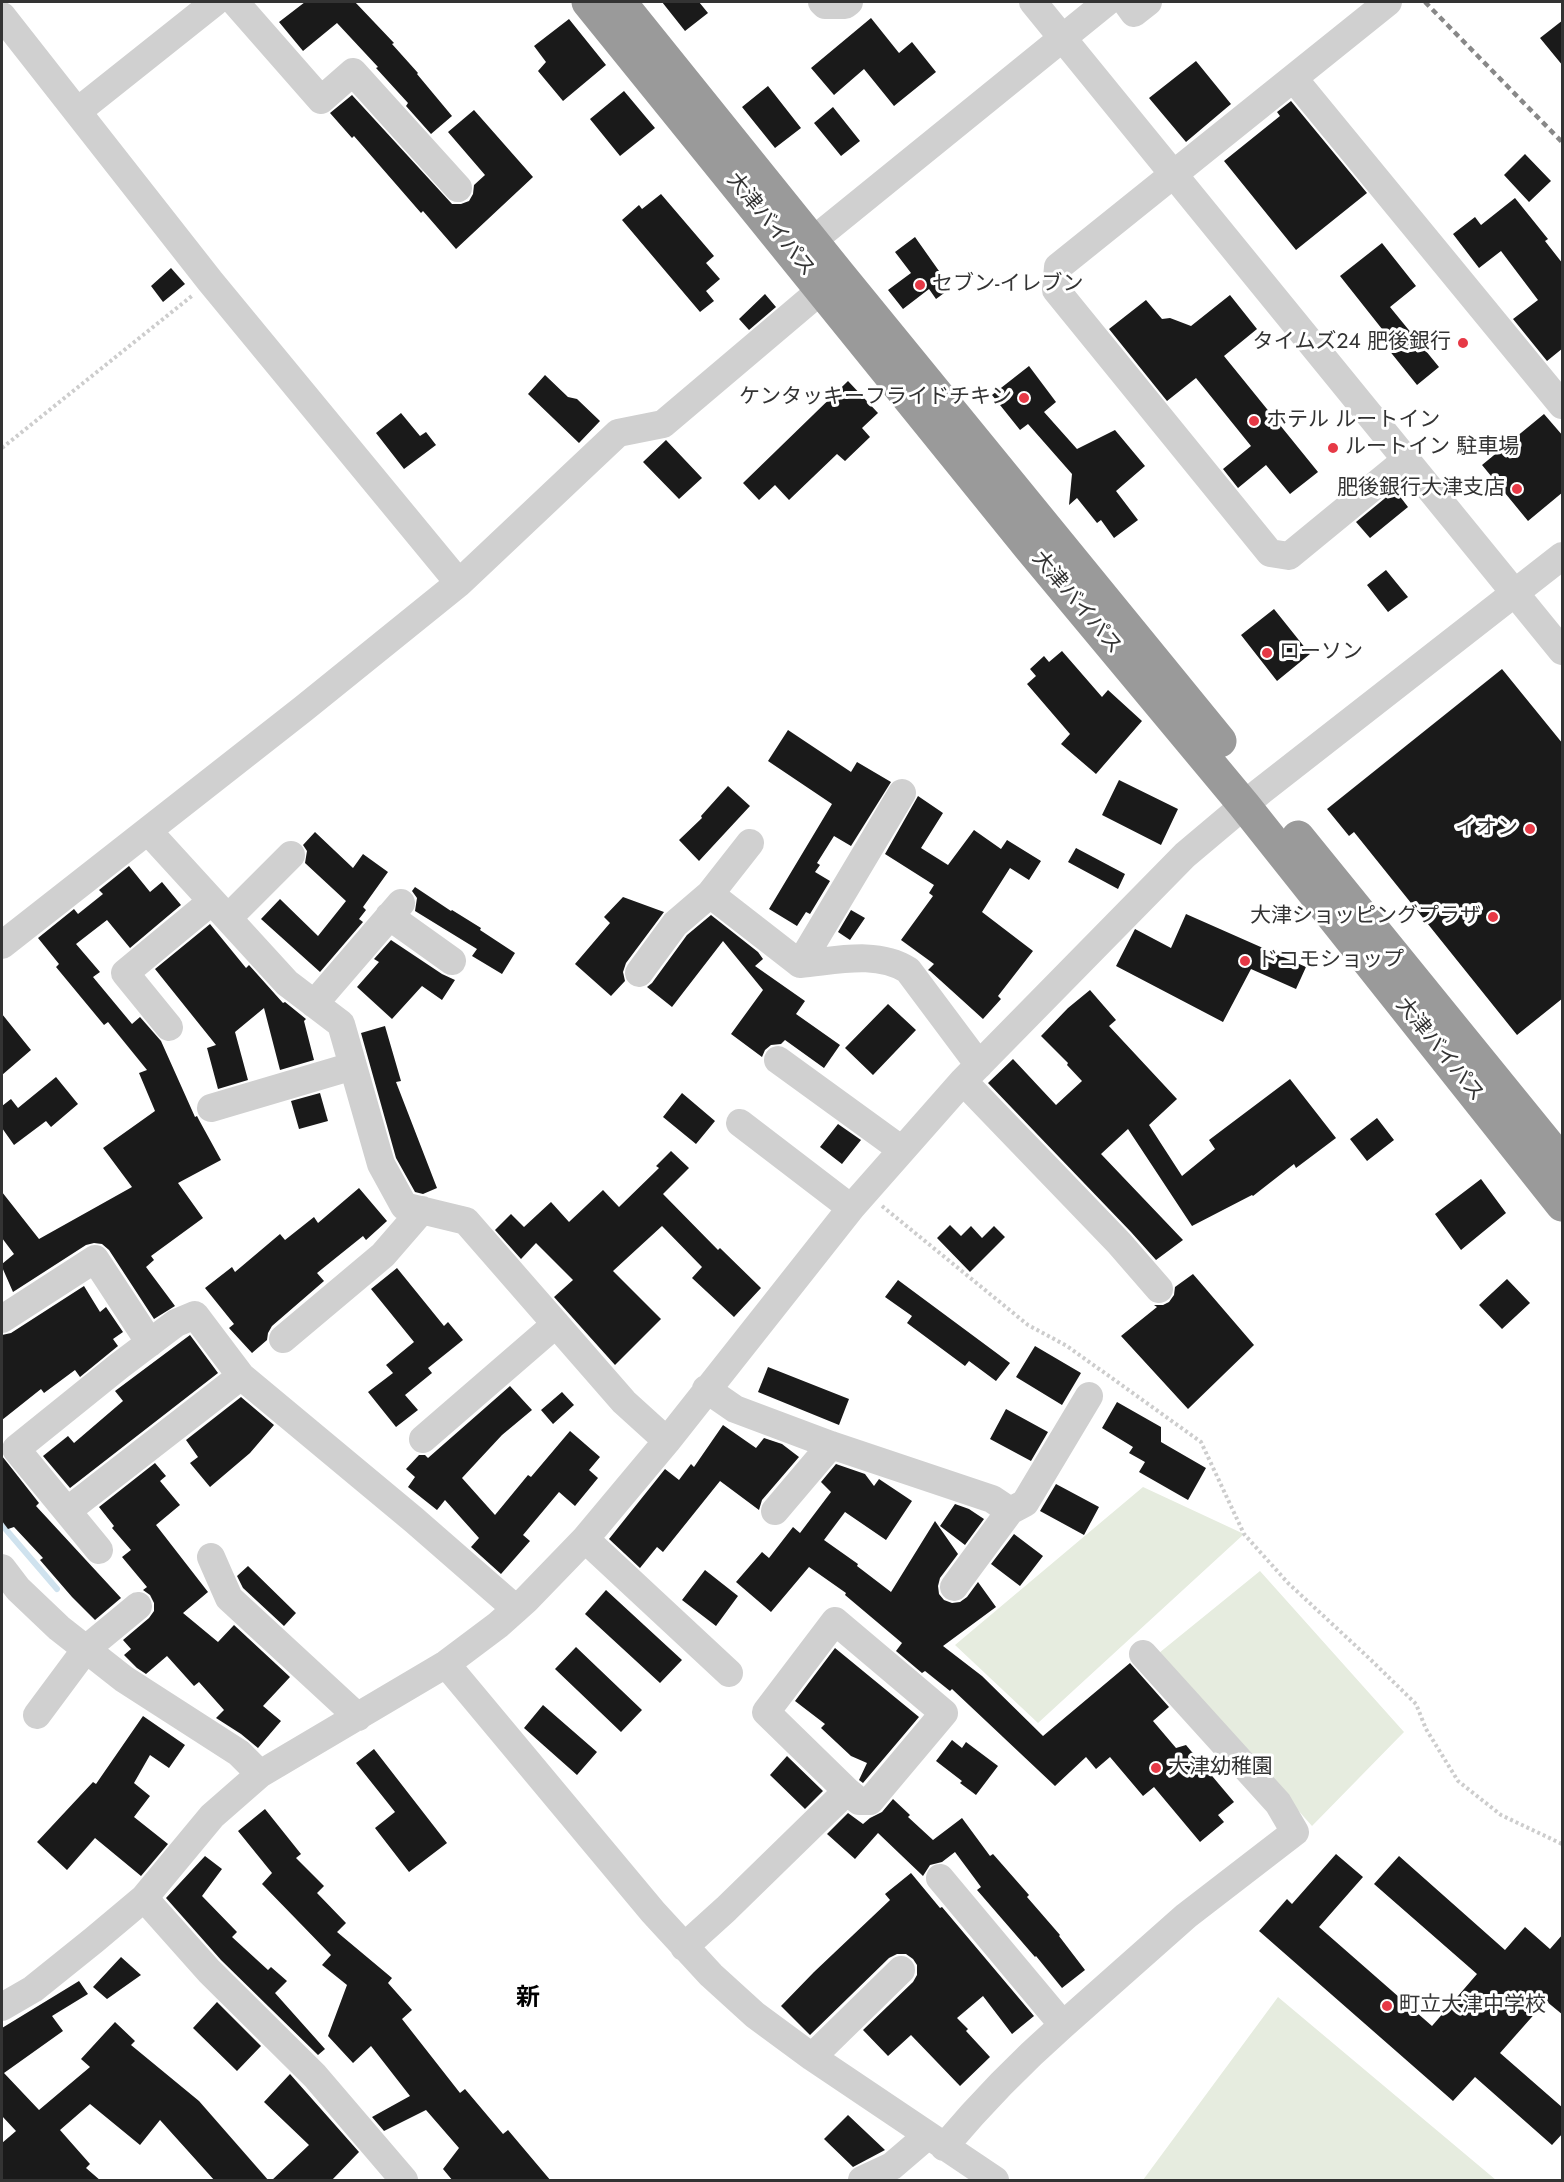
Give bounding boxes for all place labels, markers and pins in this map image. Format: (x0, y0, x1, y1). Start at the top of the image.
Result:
place label: セブン-イレブン (932, 272, 1083, 298)
marker: セブン-イレブン (913, 278, 927, 292)
place label: タイムズ24 肥後銀行 (1253, 330, 1451, 356)
marker: タイムズ24 肥後銀行 (1456, 336, 1470, 350)
place label: ケンタッキーフライドチキン (739, 385, 1012, 411)
marker: ケンタッキーフライドチキン (1017, 391, 1031, 405)
place label: ホテル ルートイン (1266, 408, 1440, 434)
marker: ホテル ルートイン (1247, 414, 1261, 428)
place label: ルートイン 駐車場 (1345, 435, 1519, 461)
marker: ルートイン 駐車場 (1326, 441, 1340, 455)
place label: 肥後銀行大津支店 (1337, 476, 1505, 502)
marker: 肥後銀行大津支店 (1510, 482, 1524, 496)
place label: ローソン (1279, 640, 1363, 666)
marker: ローソン (1260, 646, 1274, 660)
place label: イオン (1455, 816, 1518, 842)
marker: イオン (1523, 822, 1537, 836)
place label: 大津ショッピングプラザ (1250, 904, 1481, 930)
marker: 大津ショッピングプラザ (1486, 910, 1500, 924)
place label: ドコモショップ (1257, 948, 1404, 974)
marker: ドコモショップ (1238, 954, 1252, 968)
place label: 大津幼稚園 (1168, 1755, 1273, 1781)
marker: 大津幼稚園 (1149, 1761, 1163, 1775)
place label: 町立大津中学校 (1399, 1993, 1546, 2019)
marker: 町立大津中学校 (1380, 1999, 1394, 2013)

